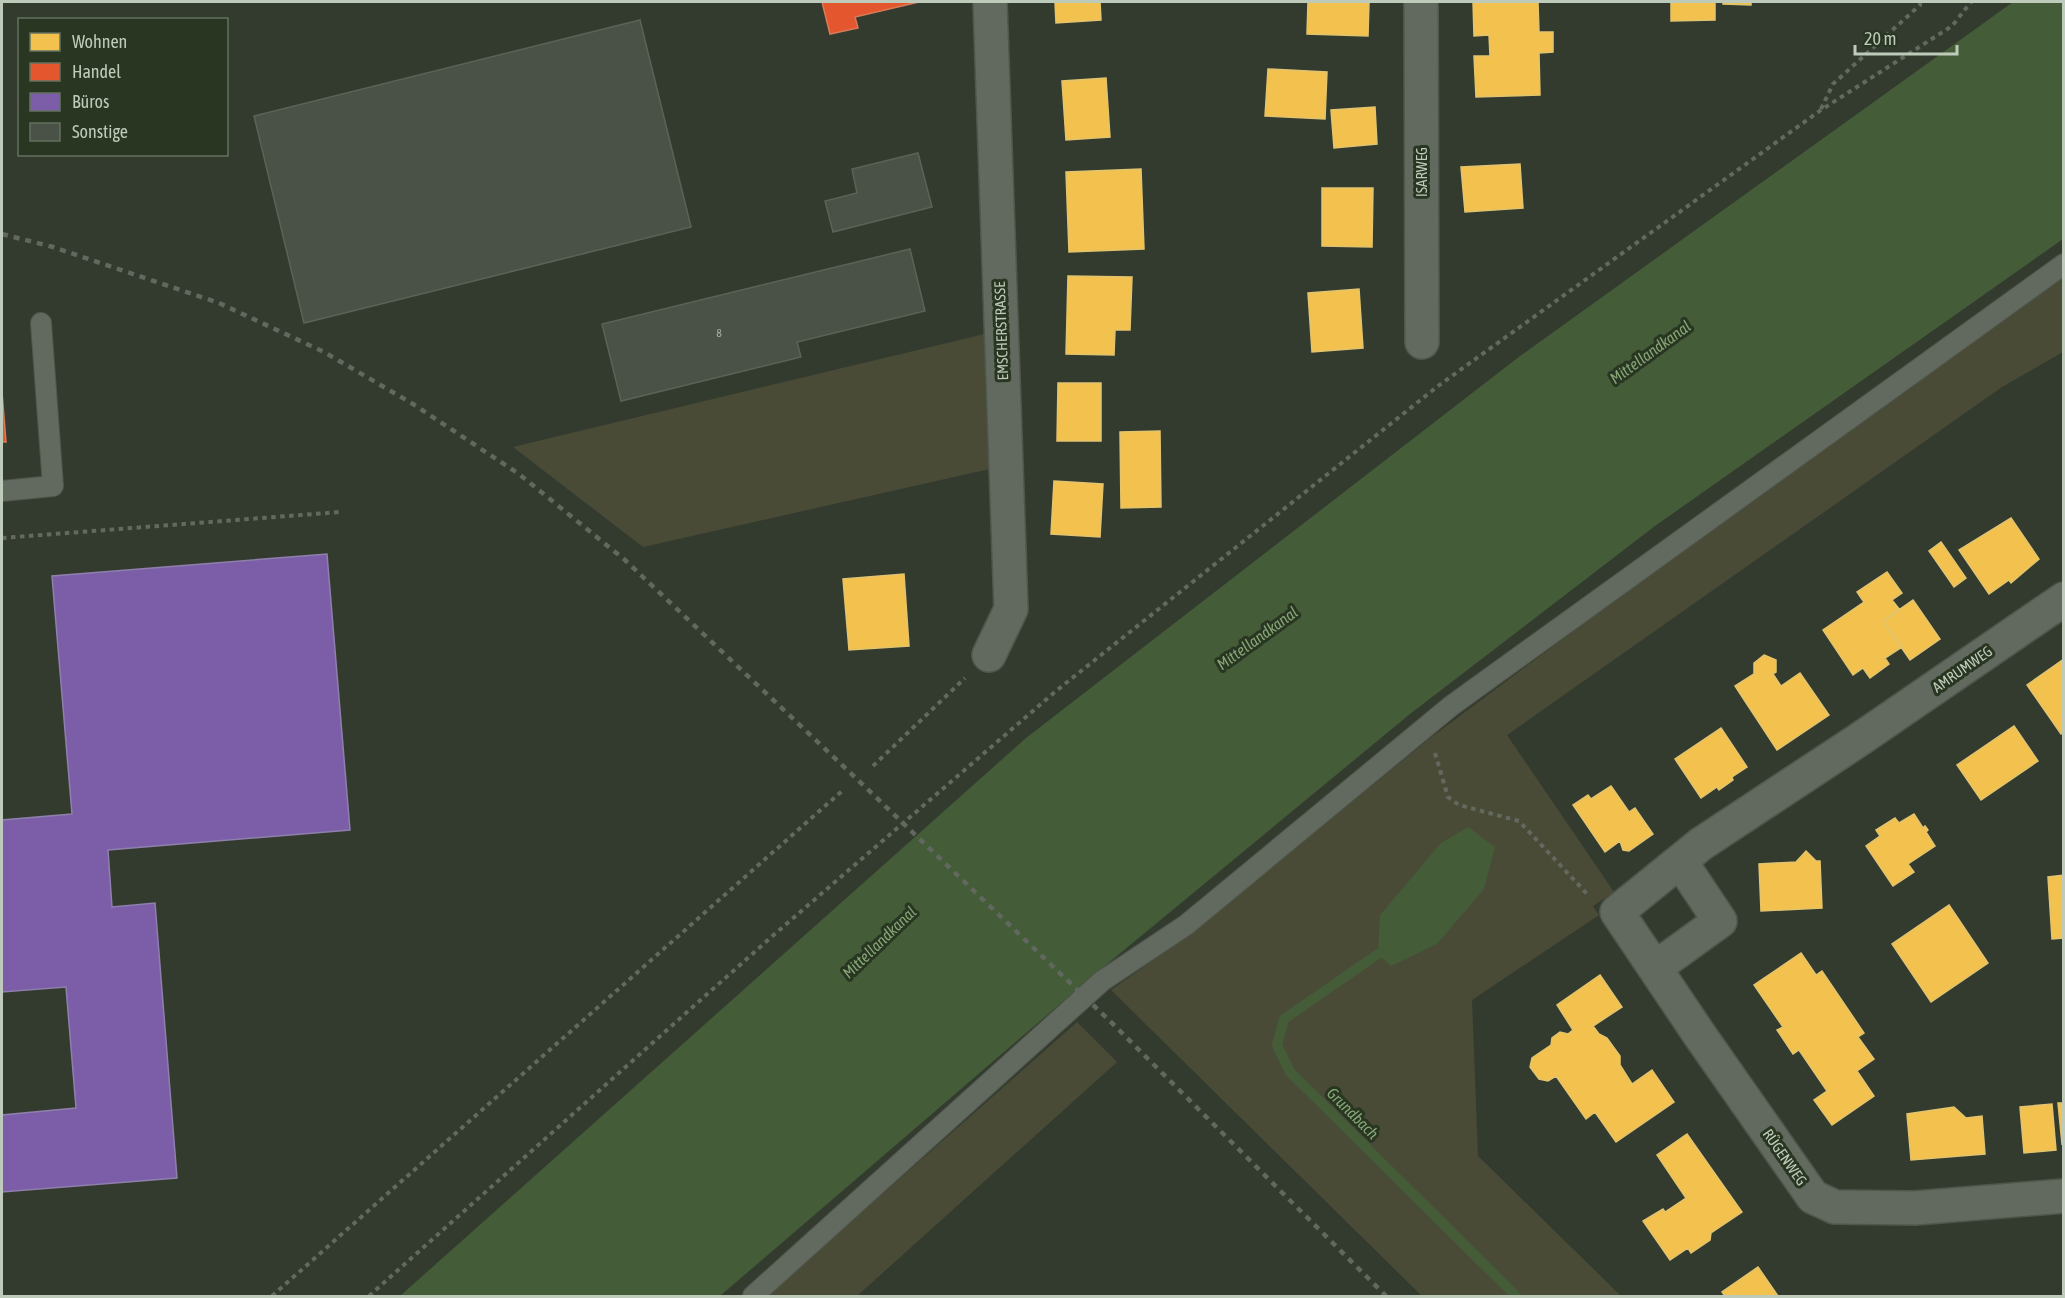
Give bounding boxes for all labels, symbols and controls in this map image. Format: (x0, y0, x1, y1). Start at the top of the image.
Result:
legend (18, 18, 228, 156)
scale bar (1855, 18, 1957, 56)
text: 20 m (1864, 28, 1896, 49)
text: Wohnen (72, 31, 127, 52)
text: Handel (72, 61, 121, 82)
text: Büros (72, 91, 109, 112)
text: Sonstige (72, 121, 128, 142)
street label: ISARWEG (1413, 147, 1430, 197)
street label: EMSCHERSTRASSE (991, 281, 1011, 381)
water label: Mittellandkanal (1606, 317, 1694, 387)
house number: 8 (716, 326, 722, 340)
water label: Mittellandkanal (1213, 603, 1301, 673)
street label: AMRUMWEG (1929, 642, 1995, 696)
water label: Mittellandkanal (838, 902, 920, 982)
water label: Grundbach (1324, 1084, 1383, 1143)
street label: RÜGENWEG (1759, 1126, 1811, 1188)

